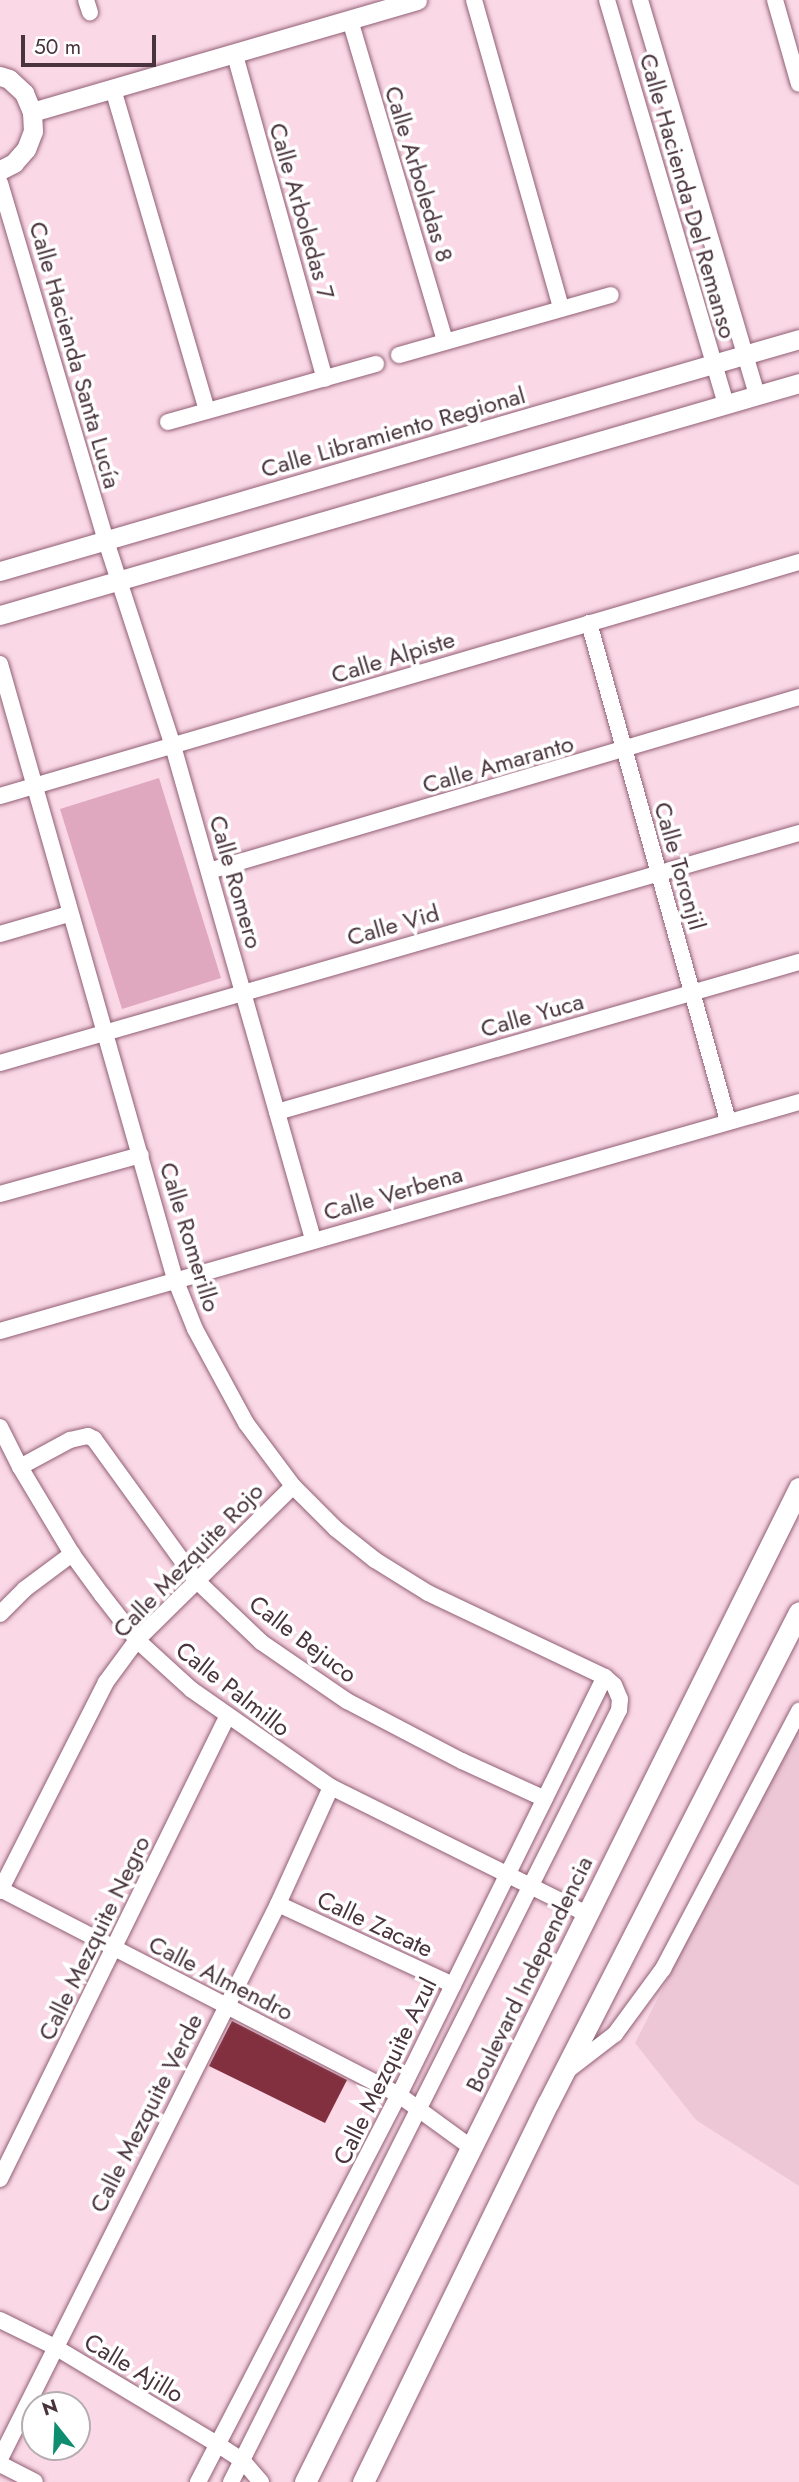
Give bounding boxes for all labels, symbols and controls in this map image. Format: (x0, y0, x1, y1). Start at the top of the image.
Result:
scale bar (24, 21, 159, 65)
text: 50 m (34, 32, 81, 62)
street label: Calle Hacienda Del Remanso (633, 50, 743, 342)
street label: Calle Arboledas 8 (379, 83, 459, 265)
street label: Calle Arboledas 7 (263, 120, 341, 302)
street label: Calle Hacienda Santa Lucía (23, 218, 127, 492)
street label: Calle Libramiento Regional (258, 380, 528, 484)
street label: Calle Alpiste (328, 625, 458, 689)
street label: Calle Amaranto (419, 729, 577, 799)
street label: Calle Toronjil (648, 799, 712, 933)
street label: Calle Romero (203, 812, 269, 952)
street label: Calle Vid (344, 898, 442, 952)
street label: Calle Yuca (477, 987, 587, 1043)
street label: Calle Romerillo (154, 1159, 226, 1315)
street label: Calle Verbena (320, 1159, 466, 1227)
street label: Calle Mezquite Rojo (107, 1477, 269, 1643)
street label: Calle Bejuco (243, 1589, 363, 1689)
street label: Calle Palmillo (170, 1635, 296, 1743)
street label: Calle Mezquite Negro (32, 1831, 156, 2045)
street label: Boulevard Independencia (459, 1851, 599, 2097)
street label: Calle Zacate (313, 1885, 437, 1963)
street label: Calle Almendro (144, 1929, 298, 2027)
street label: Calle Mezquite Azul (327, 1973, 443, 2169)
street label: Calle Mezquite Verde (83, 2009, 209, 2217)
street label: Calle Ajillo (79, 2327, 189, 2409)
north arrow (21, 2391, 91, 2461)
text: N (39, 2392, 61, 2423)

